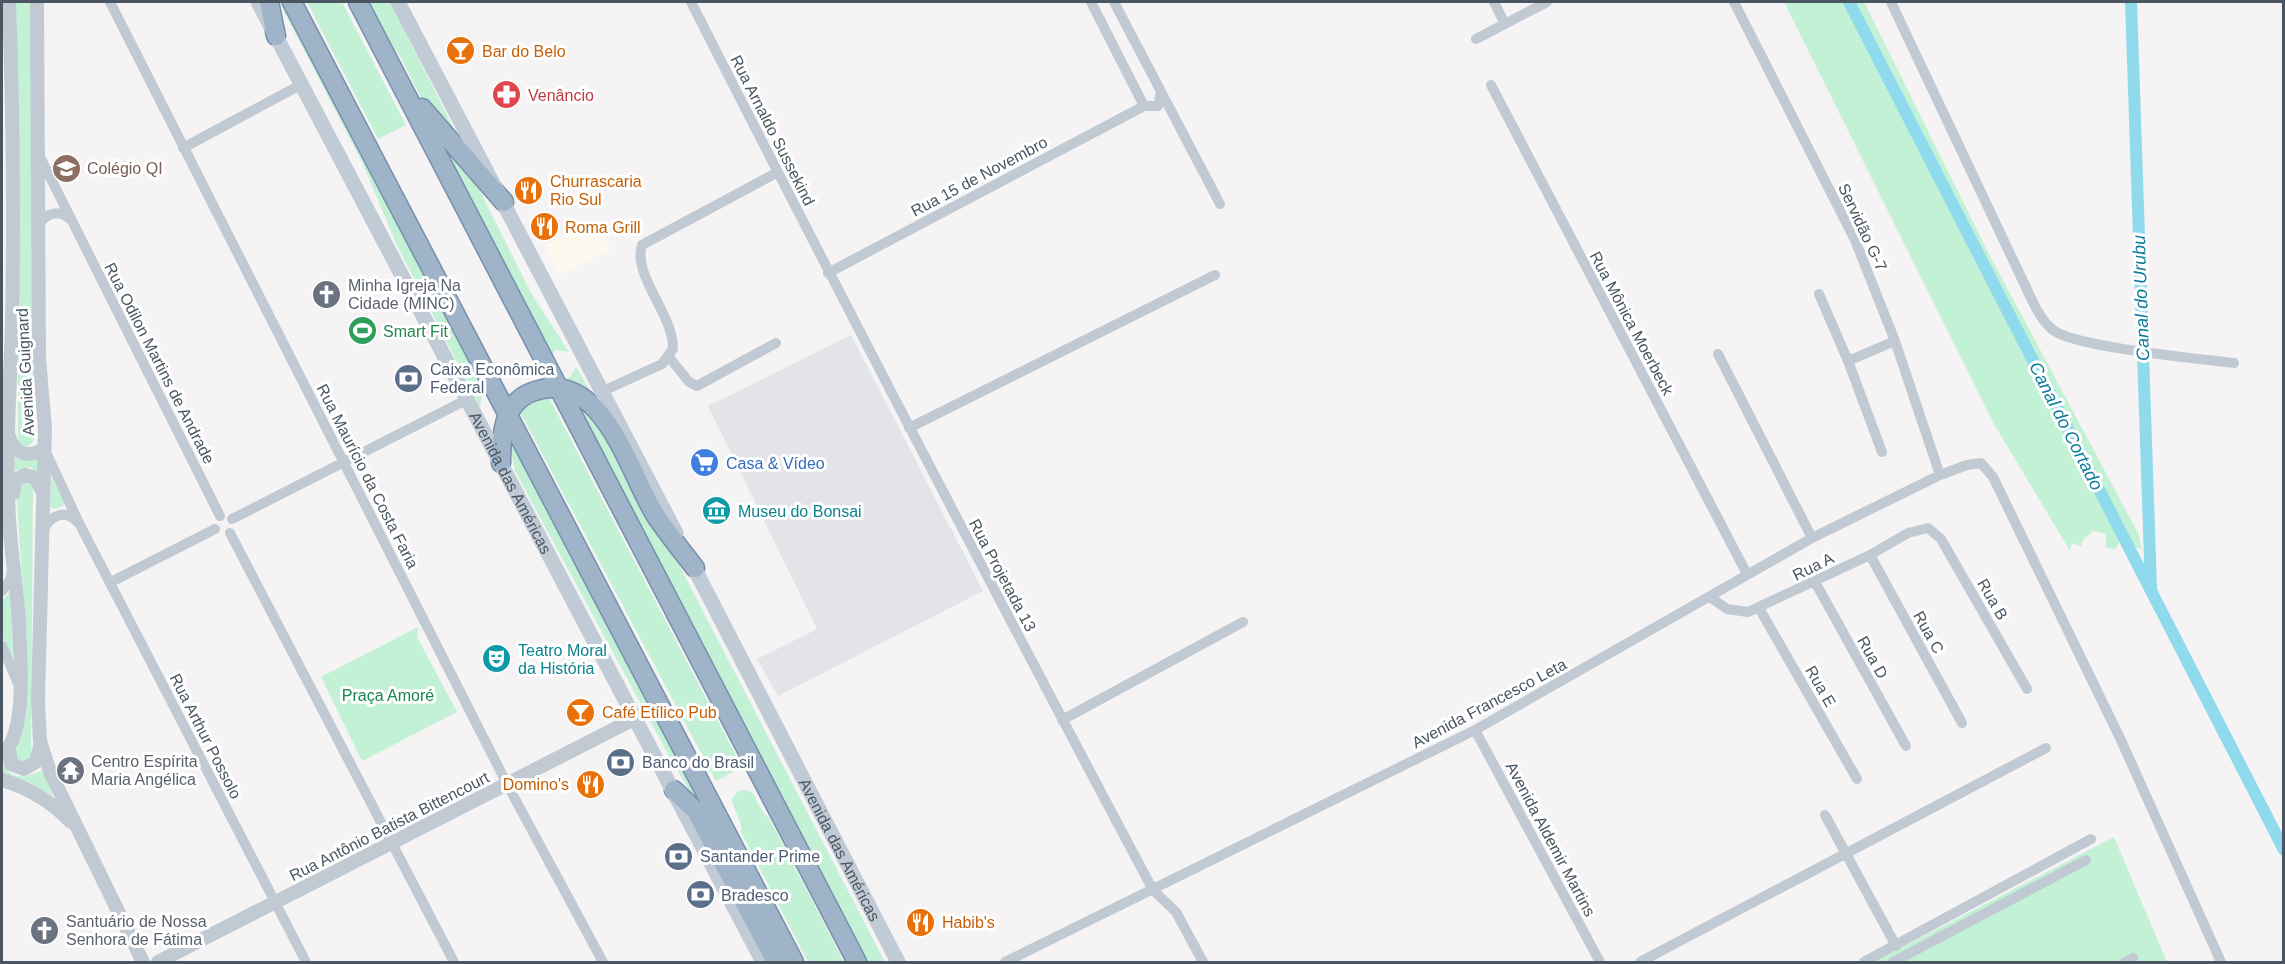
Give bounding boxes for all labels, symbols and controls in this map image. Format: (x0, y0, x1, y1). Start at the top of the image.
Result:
bar icon: Bar do Belo (445, 35, 477, 67)
place label: Bar do Belo (482, 43, 566, 60)
street label: Rua Arnaldo Sussekind (727, 52, 818, 208)
pharmacy icon: Venâncio (491, 79, 523, 111)
place label: Venâncio (528, 87, 594, 104)
street label: Rua 15 de Novembro (908, 133, 1050, 220)
school or university icon: Colégio QI (50, 152, 82, 184)
place label: Colégio QI (87, 160, 163, 177)
place label: Churrascaria Rio Sul (550, 173, 642, 208)
restaurant icon: Churrascaria Rio Sul (513, 174, 545, 206)
street label: Servidão G-7 (1835, 181, 1890, 274)
restaurant icon: Roma Grill (528, 211, 560, 243)
place label: Roma Grill (565, 219, 641, 236)
water label: Canal do Urubu (2129, 235, 2153, 361)
street label: Rua Mônica Moerbeck (1586, 249, 1677, 399)
street label: Rua Odilon Martins de Andrade (101, 260, 218, 467)
place label: Minha Igreja Na Cidade (MINC) (348, 277, 461, 312)
church icon: Minha Igreja Na Cidade (MINC) (311, 278, 343, 310)
street label: Avenida Guignard (14, 308, 37, 436)
sports icon: Smart Fit (346, 315, 378, 347)
place label: Smart Fit (383, 323, 448, 340)
water label: Canal do Cortado (2025, 359, 2107, 493)
place label: Caixa Econômica Federal (430, 361, 555, 396)
bank icon: Caixa Econômica Federal (393, 362, 425, 394)
street label: Rua Maurício da Costa Faria (314, 381, 422, 571)
street label: Avenida das Américas (466, 409, 555, 557)
supermarket icon: Casa & Vídeo (689, 447, 721, 479)
place label: Casa & Vídeo (726, 455, 825, 472)
museum icon: Museu do Bonsai (701, 495, 733, 527)
place label: Museu do Bonsai (738, 503, 862, 520)
street label: Rua Projetada 13 (966, 516, 1039, 634)
street label: Rua A (1790, 549, 1837, 584)
street label: Rua B (1974, 576, 2011, 623)
street label: Rua C (1910, 608, 1947, 656)
street label: Rua D (1854, 633, 1891, 681)
place label: Teatro Moral da História (518, 642, 607, 677)
theatre icon: Teatro Moral da História (481, 643, 513, 675)
street label: Avenida Francesco Leta (1409, 655, 1569, 751)
street label: Rua E (1802, 663, 1839, 710)
street label: Rua Arthur Possolo (167, 671, 244, 802)
park label: Praça Amoré (342, 687, 434, 704)
bar icon: Café Etílico Pub (565, 696, 597, 728)
place label: Café Etílico Pub (602, 704, 717, 721)
bank icon: Banco do Brasil (605, 746, 637, 778)
place label: Centro Espírita Maria Angélica (91, 753, 198, 788)
temple icon: Centro Espírita Maria Angélica (54, 754, 86, 786)
place label: Banco do Brasil (642, 754, 754, 771)
street label: Avenida Aldemir Martins (1503, 759, 1598, 919)
street label: Rua Antônio Batista Bittencourt (287, 768, 492, 884)
restaurant icon: Domino's (574, 768, 606, 800)
place label: Domino's (503, 776, 569, 793)
street label: Avenida das Américas (795, 776, 883, 924)
bank icon: Santander Prime (663, 840, 695, 872)
place label: Santander Prime (700, 848, 820, 865)
bank icon: Bradesco (684, 879, 716, 911)
place label: Bradesco (721, 887, 789, 904)
restaurant icon: Habib's (905, 906, 937, 938)
place label: Santuário de Nossa Senhora de Fátima (66, 913, 207, 948)
church icon: Santuário de Nossa Senhora de Fátima (29, 914, 61, 946)
place label: Habib's (942, 914, 995, 931)

